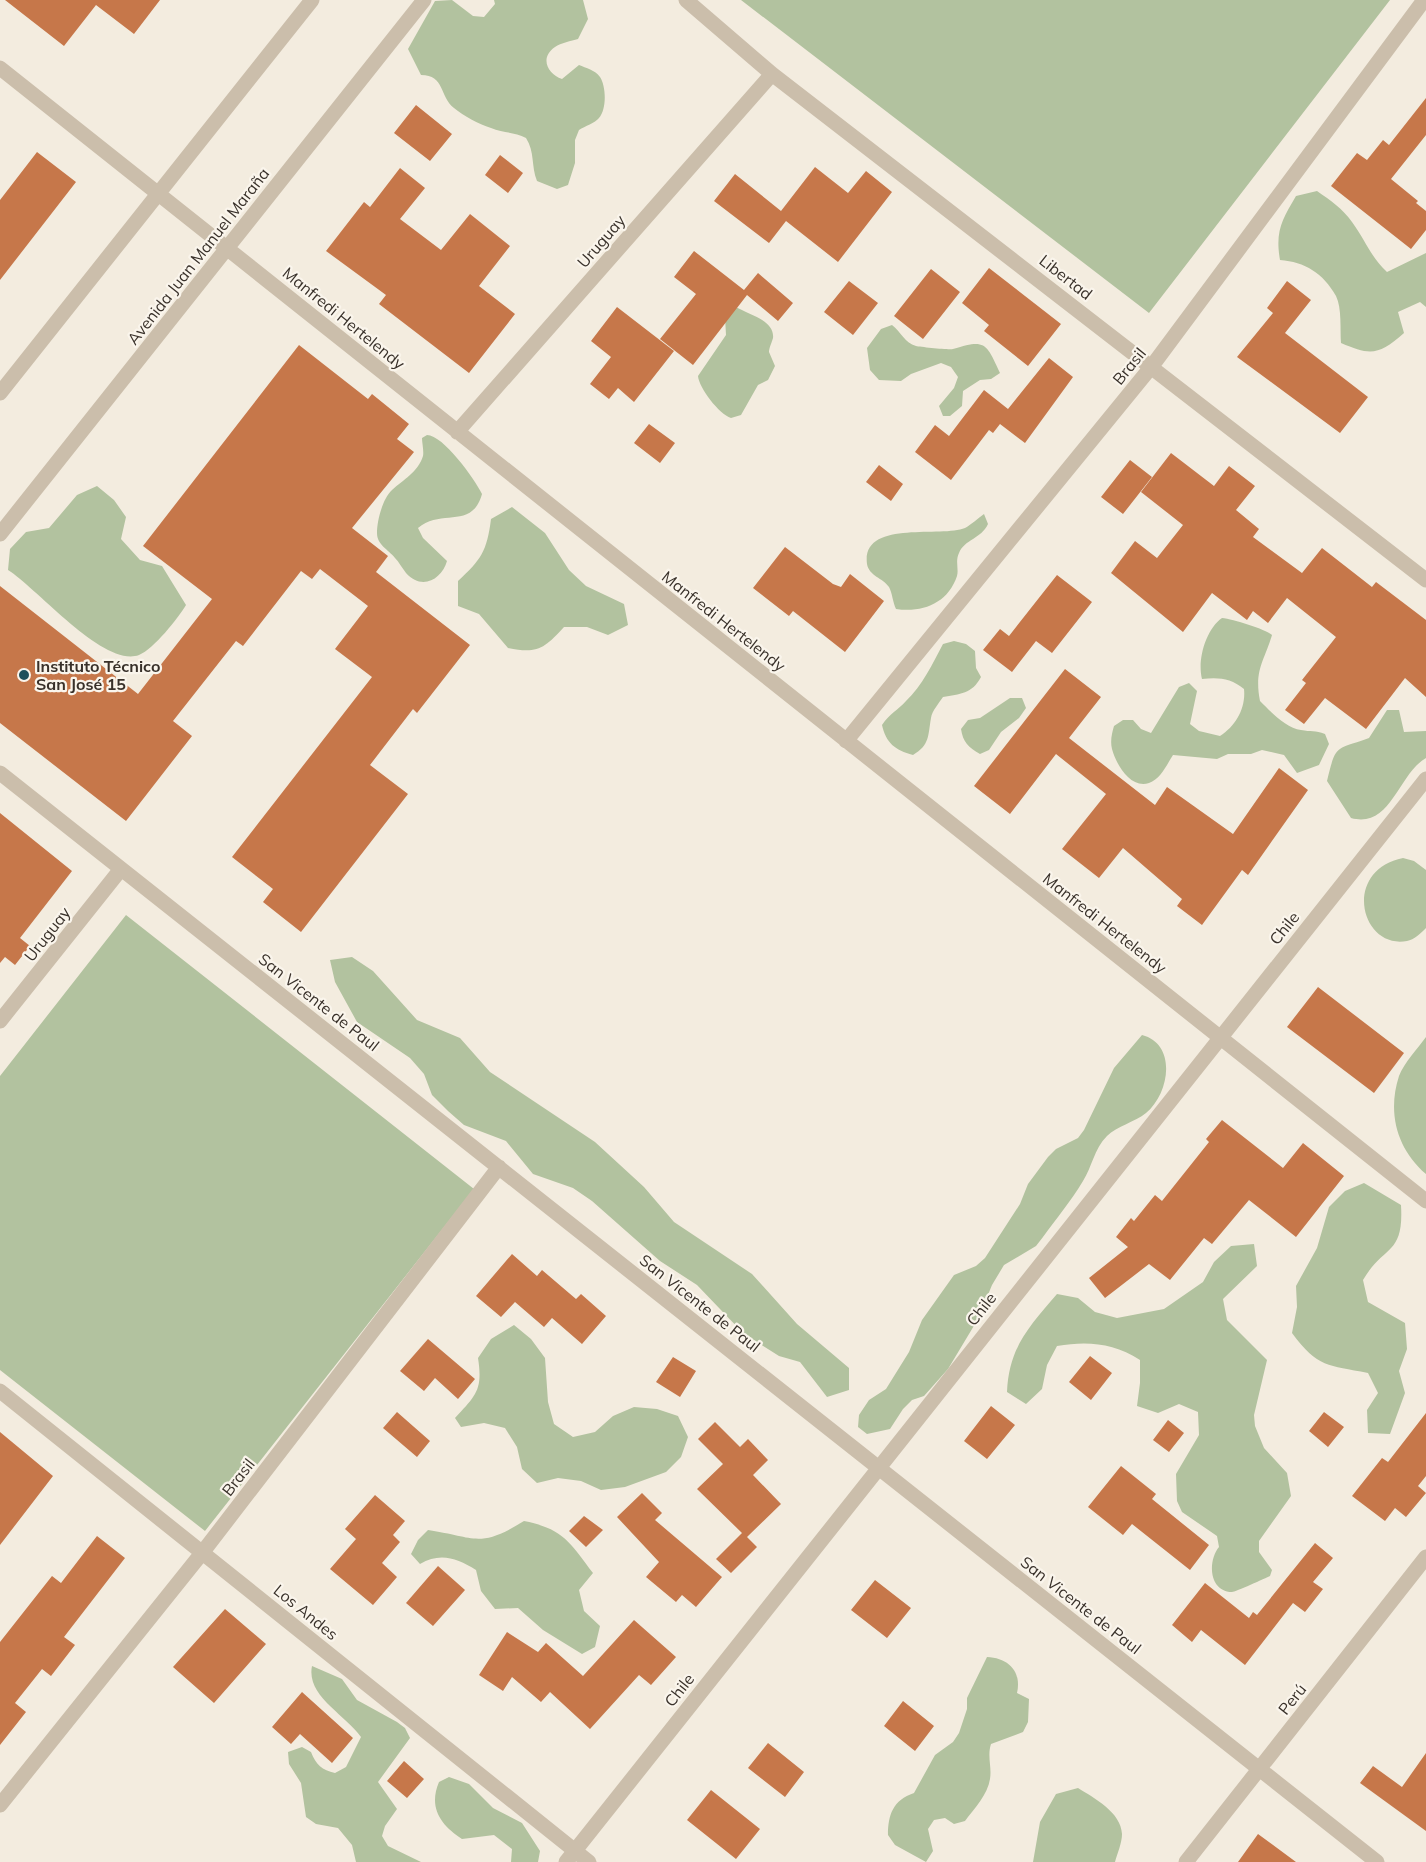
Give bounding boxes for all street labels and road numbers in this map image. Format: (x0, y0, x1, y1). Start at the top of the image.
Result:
street label: Avenida Juan Manuel Maraña (123, 164, 273, 348)
street label: Uruguay (573, 210, 630, 272)
street label: Libertad (1035, 250, 1097, 304)
street label: Manfredi Hertelendy (279, 263, 410, 374)
street label: Brasil (1108, 343, 1150, 389)
street label: Manfredi Hertelendy (658, 566, 790, 676)
street label: Manfredi Hertelendy (1039, 868, 1171, 978)
street label: Uruguay (20, 902, 75, 965)
street label: Chile (1265, 907, 1303, 949)
street label: San Vicente de Paul (255, 949, 383, 1055)
street label: San Vicente de Paul (636, 1250, 764, 1356)
street label: Chile (962, 1288, 1000, 1330)
street label: Brasil (217, 1454, 259, 1500)
street label: San Vicente de Paul (1017, 1552, 1145, 1658)
street label: Los Andes (270, 1580, 342, 1644)
street label: Chile (660, 1669, 698, 1711)
street label: Perú (1274, 1680, 1310, 1718)

